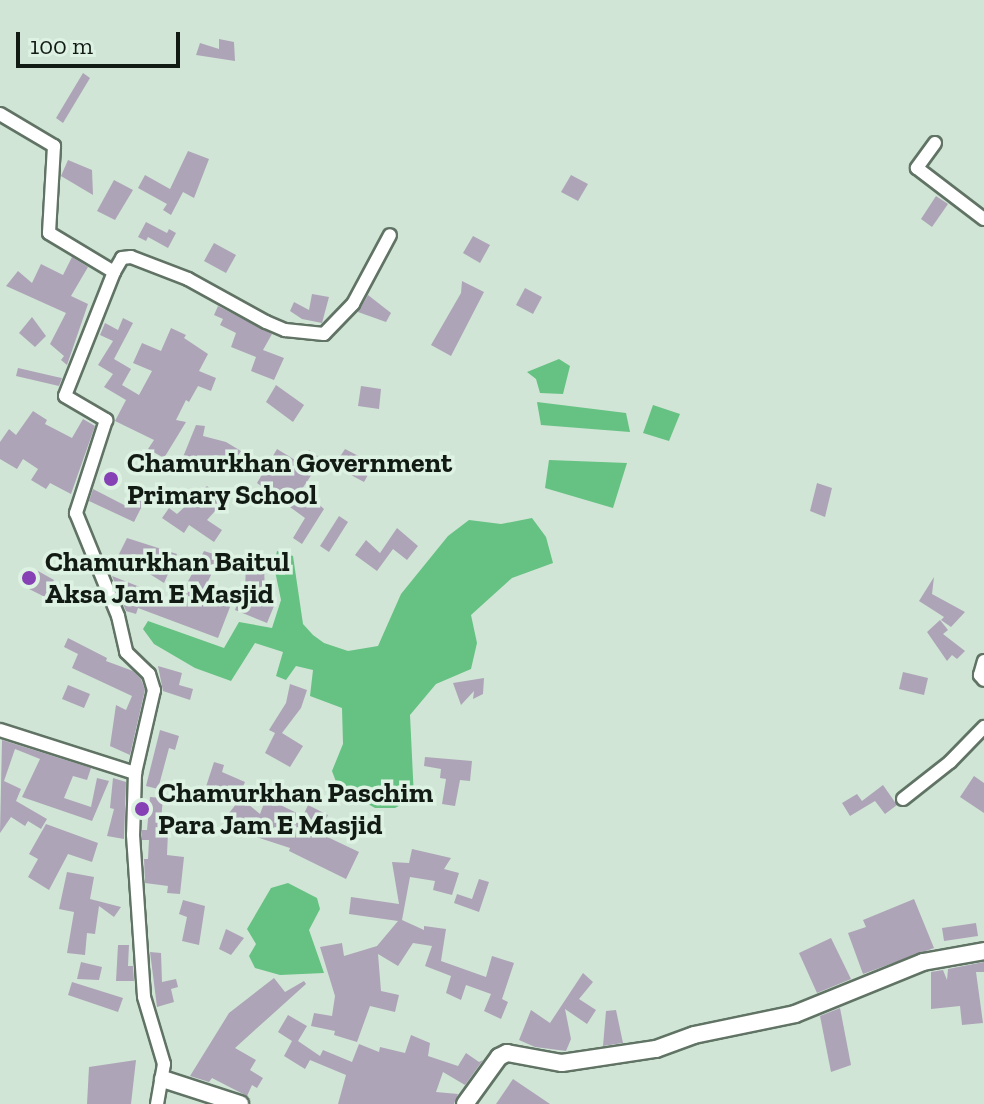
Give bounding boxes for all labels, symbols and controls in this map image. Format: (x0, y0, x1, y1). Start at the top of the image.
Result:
scale bar (20, 16, 184, 66)
text: 100 m (30, 31, 93, 60)
place label: Chamurkhan Government Primary School (127, 446, 452, 512)
marker: Chamurkhan Government Primary School (102, 470, 120, 488)
place label: Chamurkhan Baitul Aksa Jam E Masjid (45, 545, 290, 611)
marker: Chamurkhan Baitul Aksa Jam E Masjid (20, 569, 38, 587)
place label: Chamurkhan Paschim Para Jam E Masjid (158, 776, 433, 842)
marker: Chamurkhan Paschim Para Jam E Masjid (133, 800, 151, 818)

